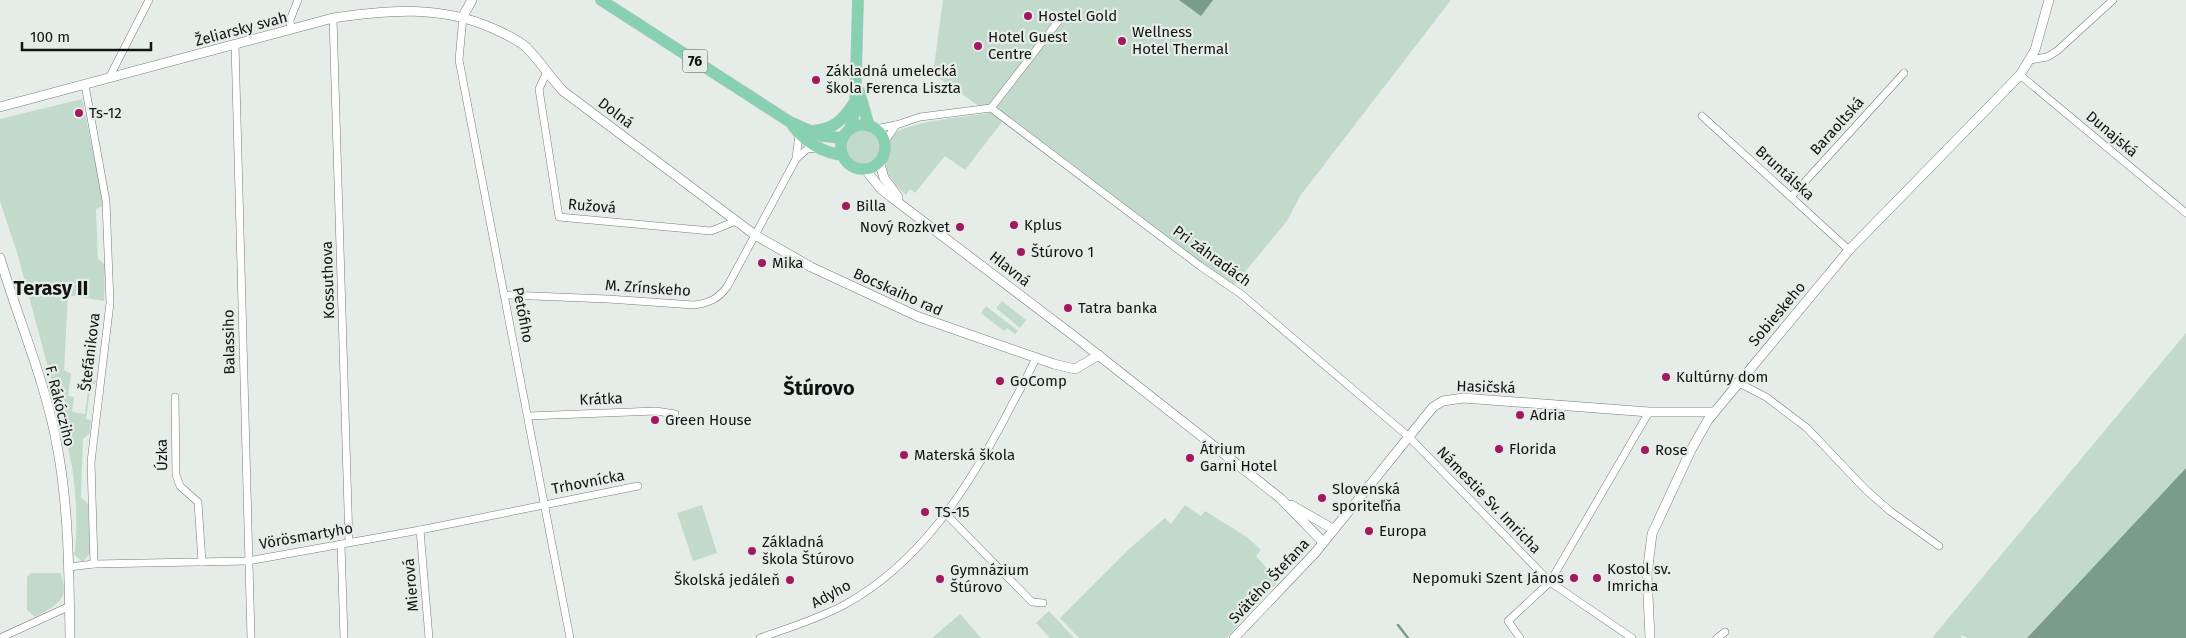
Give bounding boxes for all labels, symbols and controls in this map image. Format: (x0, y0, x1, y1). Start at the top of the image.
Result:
place label: Hostel Gold (1038, 7, 1117, 25)
street label: Želiarsky svah (193, 8, 289, 50)
marker: Hostel Gold (1022, 10, 1034, 22)
scale bar (22, 20, 151, 52)
place label: Wellness Hotel Thermal (1132, 23, 1229, 58)
text: 100 m (30, 28, 70, 46)
place label: Hotel Guest Centre (988, 28, 1068, 63)
marker: Wellness Hotel Thermal (1116, 35, 1128, 47)
marker: Hotel Guest Centre (972, 40, 984, 52)
road number: 76 (682, 49, 708, 72)
place label: Základná umelecká škola Ferenca Liszta (826, 62, 961, 97)
marker: Základná umelecká škola Ferenca Liszta (810, 74, 822, 86)
street label: Baraoltská (1806, 93, 1868, 159)
street label: Dolná (595, 94, 637, 132)
place label: Ts-12 (89, 104, 122, 122)
marker: Ts-12 (73, 107, 85, 119)
street label: Dunajská (2082, 107, 2142, 161)
street label: Bruntálska (1752, 142, 1818, 204)
street label: Ružová (567, 195, 617, 217)
place label: Billa (856, 197, 886, 215)
marker: Billa (840, 200, 852, 212)
place label: Kplus (1024, 216, 1062, 234)
place label: Nový Rozkvet (860, 218, 951, 236)
marker: Kplus (1008, 219, 1020, 231)
marker: Nový Rozkvet (954, 221, 966, 233)
street label: Pri záhradách (1169, 222, 1255, 290)
street label: Kossuthova (318, 241, 338, 319)
place label: Štúrovo 1 (1031, 243, 1094, 261)
marker: Štúrovo 1 (1015, 246, 1027, 258)
street label: Hlavná (986, 248, 1034, 290)
place label: Mika (772, 254, 804, 272)
marker: Mika (756, 257, 768, 269)
street label: Bocskaiho rad (851, 264, 945, 320)
district label: Terasy II (14, 276, 88, 300)
street label: M. Zrínskeho (605, 276, 691, 300)
street label: Sobieskeho (1745, 278, 1809, 350)
street label: Petőfiho (509, 286, 537, 344)
place label: Tatra banka (1078, 299, 1157, 317)
marker: Tatra banka (1062, 302, 1074, 314)
street label: Balassiho (219, 309, 239, 375)
street label: Štefánikova (76, 312, 104, 392)
street label: F. Rákócziho (41, 364, 79, 448)
place label: Kultúrny dom (1676, 368, 1768, 386)
marker: Kultúrny dom (1660, 371, 1672, 383)
place label: GoComp (1010, 372, 1067, 390)
district label: Štúrovo (783, 375, 855, 400)
marker: GoComp (994, 375, 1006, 387)
street label: Hasičská (1456, 377, 1516, 397)
street label: Krátka (579, 389, 623, 409)
place label: Adria (1530, 406, 1566, 424)
marker: Adria (1514, 409, 1526, 421)
place label: Green House (665, 411, 752, 429)
marker: Green House (649, 414, 661, 426)
street label: Úzka (153, 439, 171, 471)
place label: Átrium Garni Hotel (1200, 440, 1278, 475)
place label: Florida (1509, 440, 1556, 458)
place label: Rose (1655, 441, 1688, 459)
street label: Námestie Sv. Imricha (1433, 443, 1545, 557)
marker: Florida (1493, 443, 1505, 455)
marker: Rose (1639, 444, 1651, 456)
place label: Materská škola (914, 446, 1015, 464)
marker: Materská škola (898, 449, 910, 461)
marker: Átrium Garni Hotel (1184, 452, 1196, 464)
street label: Trhovnícka (550, 466, 626, 498)
place label: Slovenská sporiteľňa (1332, 480, 1401, 515)
marker: Slovenská sporiteľňa (1316, 492, 1328, 504)
place label: TS-15 (935, 503, 970, 521)
marker: TS-15 (919, 506, 931, 518)
street label: Vörösmartyho (258, 519, 354, 553)
place label: Europa (1379, 522, 1427, 540)
marker: Europa (1363, 525, 1375, 537)
place label: Základná škola Štúrovo (762, 533, 854, 568)
street label: Svätého Štefana (1225, 535, 1313, 627)
marker: Základná škola Štúrovo (746, 545, 758, 557)
street label: Mierová (400, 558, 422, 612)
place label: Kostol sv. Imricha (1607, 560, 1671, 595)
place label: Gymnázium Štúrovo (950, 561, 1029, 596)
place label: Nepomuki Szent János (1412, 569, 1564, 587)
place label: Školská jedáleň (674, 571, 780, 589)
marker: Nepomuki Szent János (1568, 572, 1580, 584)
marker: Kostol sv. Imricha (1591, 572, 1603, 584)
marker: Gymnázium Štúrovo (934, 573, 946, 585)
marker: Školská jedáleň (784, 574, 796, 586)
street label: Adyho (808, 576, 854, 612)

